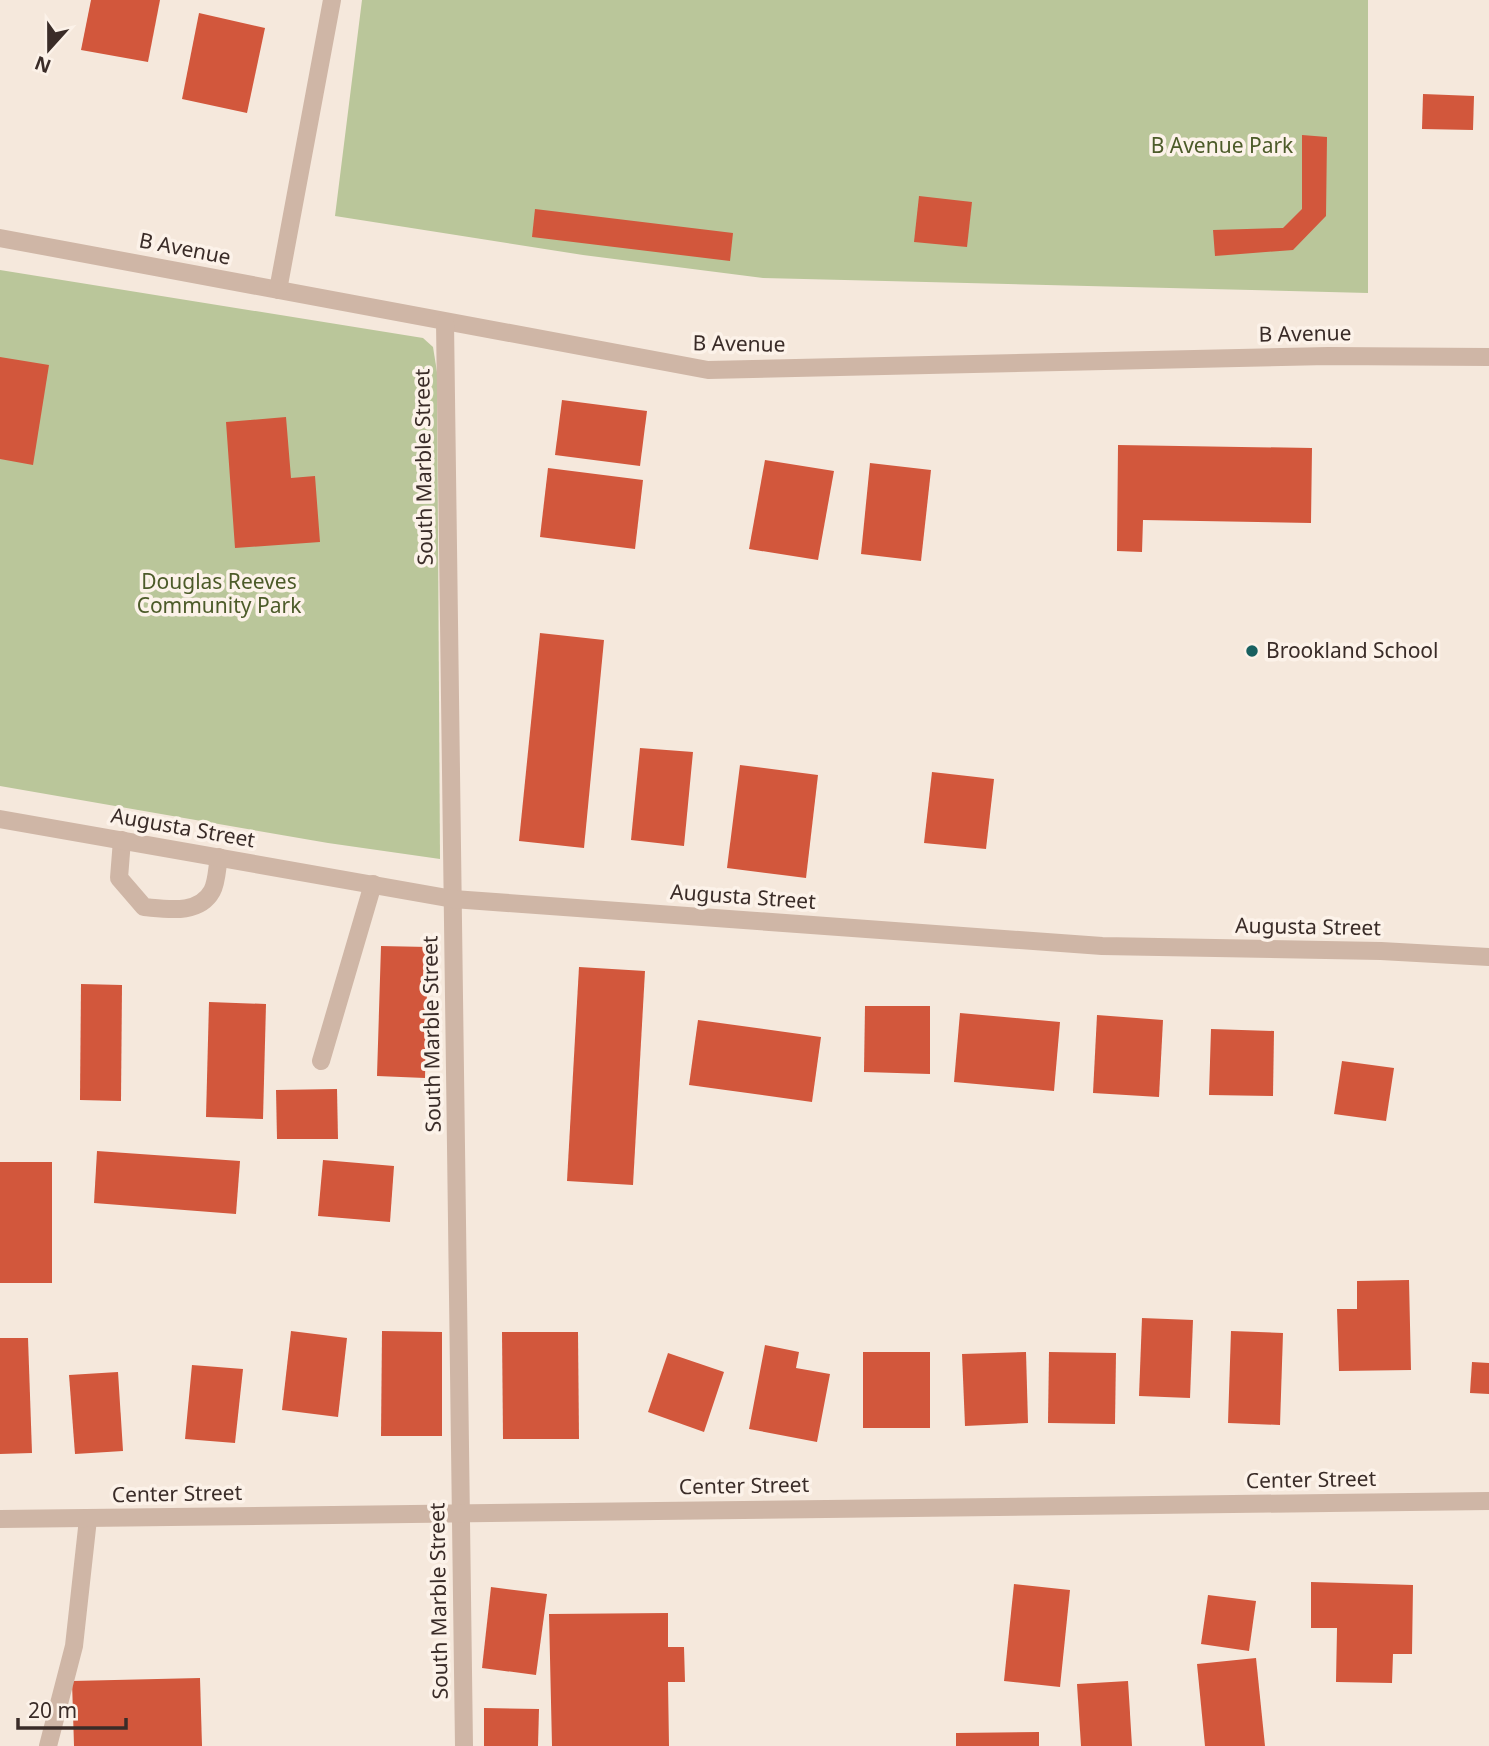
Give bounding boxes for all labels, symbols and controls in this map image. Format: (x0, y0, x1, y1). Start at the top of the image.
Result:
north arrow (14, 14, 84, 84)
text: N (31, 50, 55, 80)
park label: B Avenue Park (1151, 131, 1294, 159)
street label: B Avenue (137, 225, 233, 271)
street label: B Avenue (1258, 318, 1352, 348)
street label: B Avenue (692, 328, 786, 358)
street label: South Marble Street (407, 368, 439, 566)
park label: Douglas Reeves Community Park (137, 567, 302, 619)
place label: Brookland School (1266, 636, 1439, 664)
marker: Brookland School (1244, 643, 1260, 659)
street label: Augusta Street (109, 801, 258, 854)
street label: Augusta Street (669, 877, 817, 915)
street label: Augusta Street (1235, 911, 1382, 941)
street label: South Marble Street (415, 935, 447, 1133)
street label: Center Street (1246, 1464, 1377, 1494)
street label: Center Street (679, 1470, 810, 1500)
street label: Center Street (112, 1478, 243, 1508)
street label: South Marble Street (422, 1502, 454, 1700)
scale bar (18, 1686, 126, 1730)
text: 20 m (28, 1696, 77, 1724)

